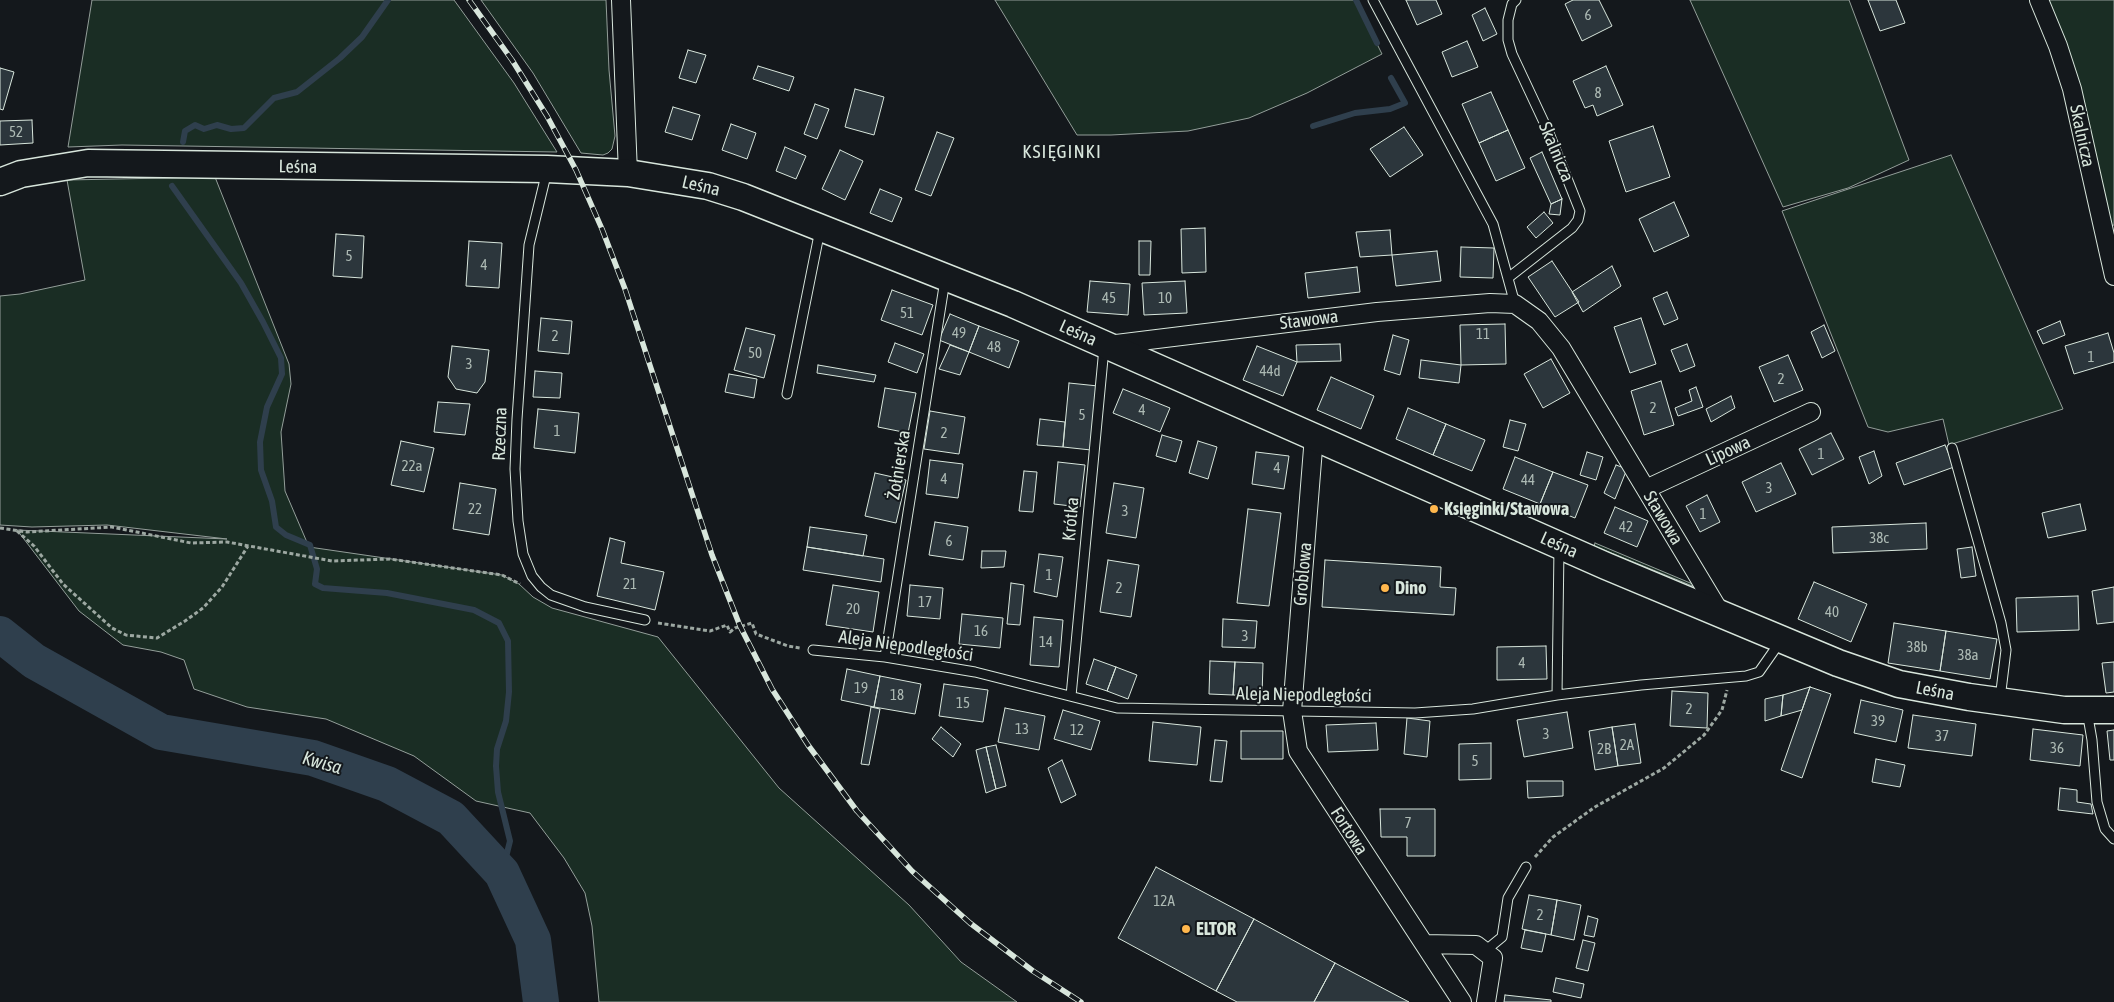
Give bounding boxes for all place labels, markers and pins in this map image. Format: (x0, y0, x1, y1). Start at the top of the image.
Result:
place label: Księginki/Stawowa (1444, 498, 1569, 520)
marker: Księginki/Stawowa (1428, 503, 1440, 515)
place label: Dino (1395, 577, 1426, 599)
marker: Dino (1379, 582, 1391, 594)
place label: ELTOR (1196, 918, 1236, 940)
marker: ELTOR (1180, 923, 1192, 935)

